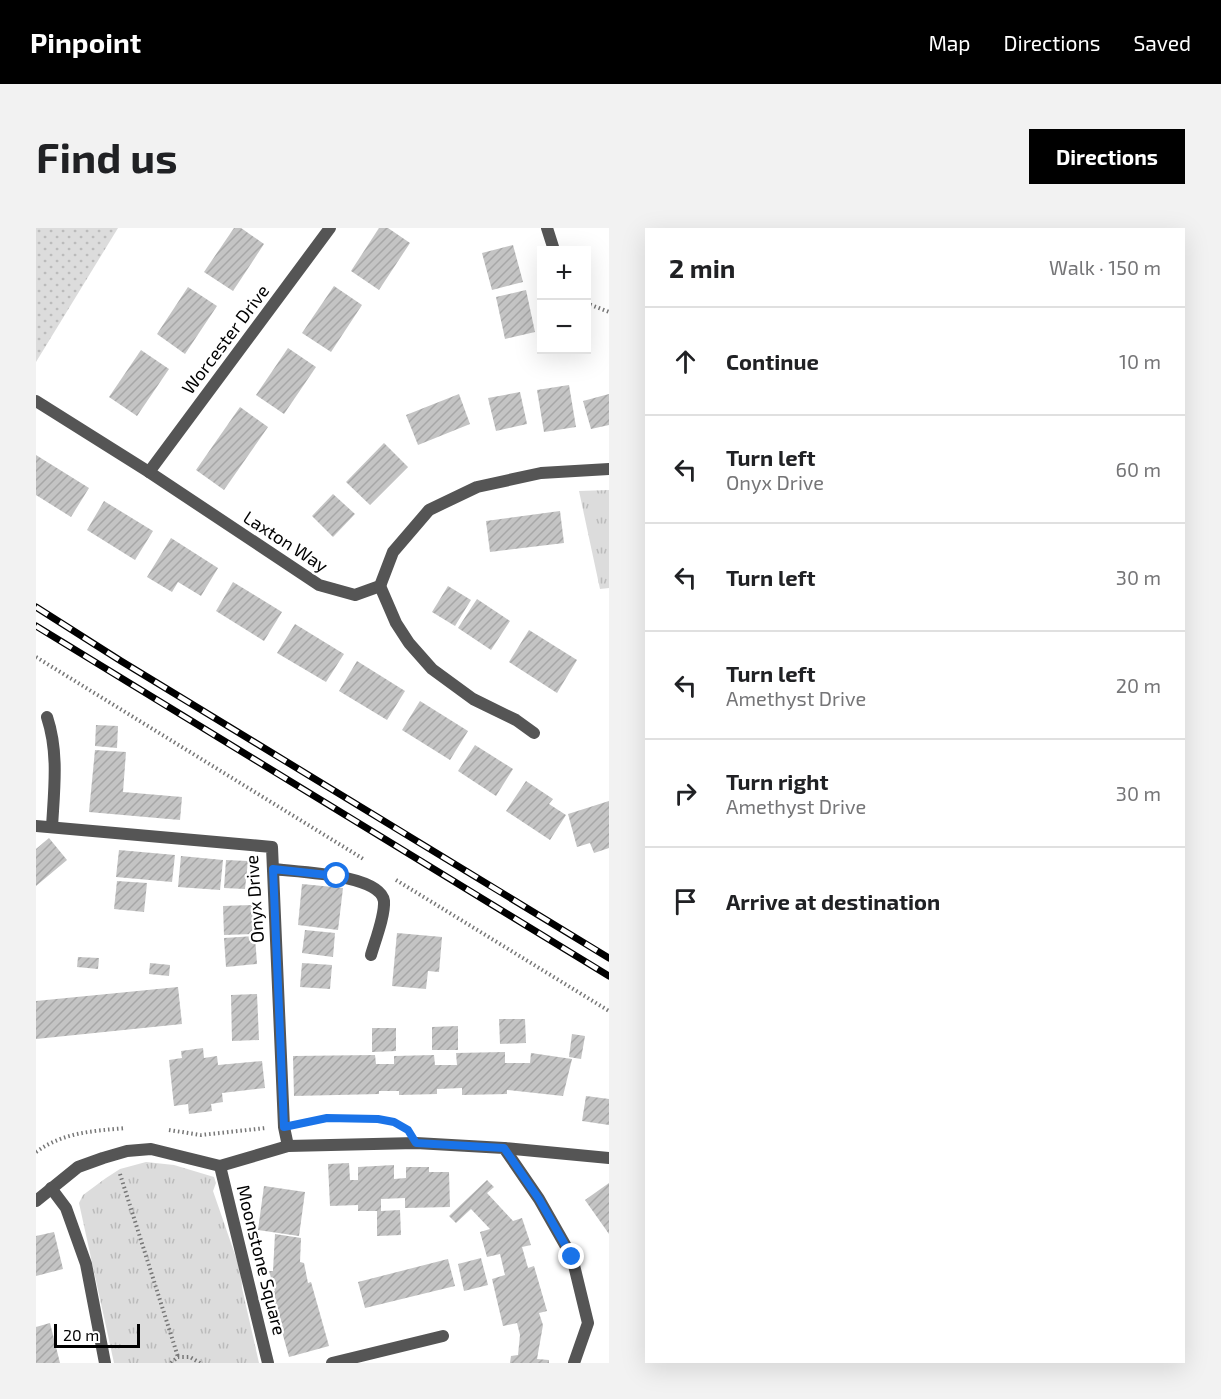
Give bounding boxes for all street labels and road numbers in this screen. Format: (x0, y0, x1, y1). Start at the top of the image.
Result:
street label: Worcester Drive (177, 280, 273, 398)
street label: Laxton Way (240, 506, 333, 577)
street label: Onyx Drive (240, 854, 268, 944)
street label: Moonstone Square (233, 1183, 291, 1337)

